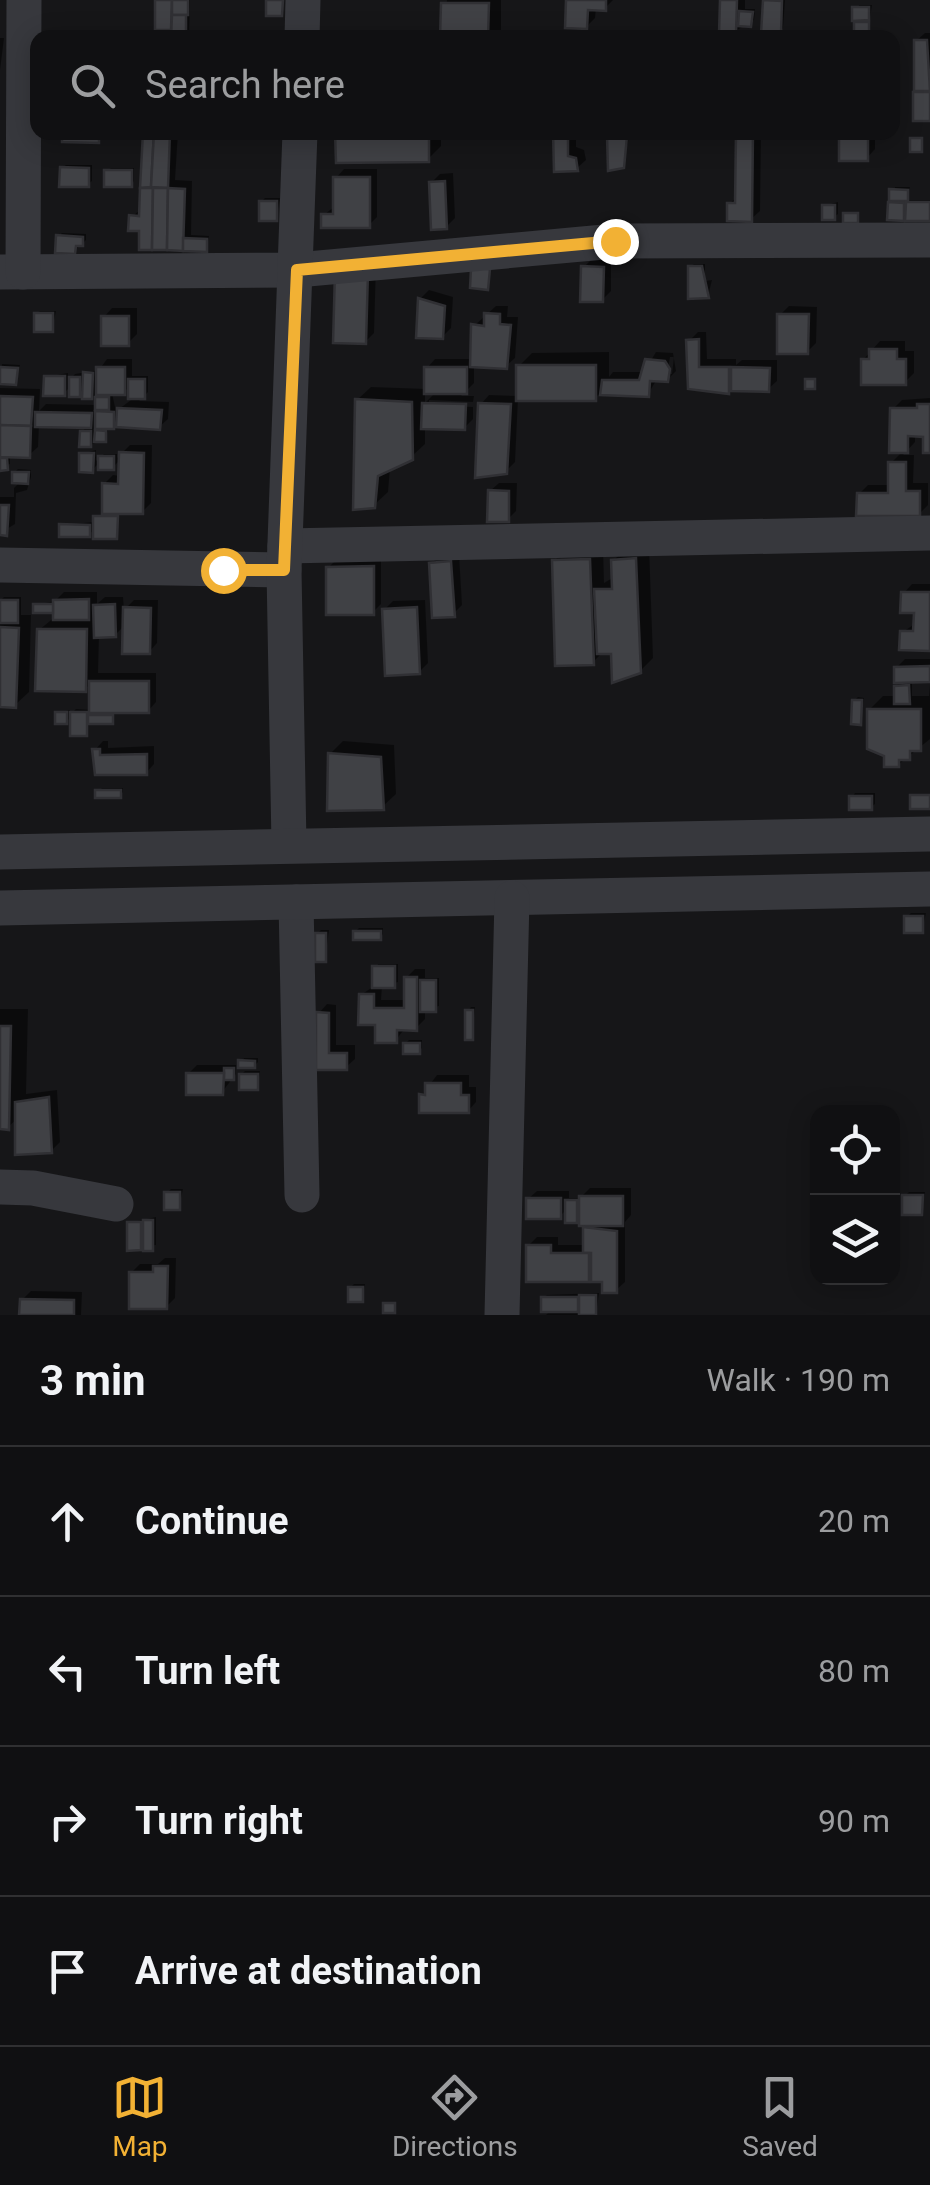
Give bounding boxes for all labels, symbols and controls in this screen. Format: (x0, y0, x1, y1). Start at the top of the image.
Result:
search box (30, 30, 900, 140)
icon: search (65, 58, 120, 113)
text: Search here (145, 63, 345, 107)
route end (593, 219, 639, 265)
route start (201, 548, 247, 594)
map controls (810, 1105, 900, 1285)
button: locate (810, 1105, 900, 1195)
button: layers (810, 1195, 900, 1285)
text: 3 min (40, 1356, 146, 1405)
text: Walk · 190 m (707, 1361, 890, 1399)
icon: ahead (40, 1494, 95, 1549)
text: Continue (135, 1499, 289, 1543)
text: 20 m (818, 1502, 890, 1540)
icon: left (40, 1644, 95, 1699)
text: Turn left (135, 1649, 280, 1693)
text: 80 m (818, 1652, 890, 1690)
icon: right (40, 1794, 95, 1849)
text: Turn right (135, 1799, 303, 1843)
text: 90 m (818, 1802, 890, 1840)
icon: arrive (40, 1944, 95, 1999)
text: Arrive at destination (135, 1949, 482, 1993)
tab: Map (112, 2070, 168, 2163)
tab: Directions (392, 2070, 518, 2163)
tab: Saved (742, 2070, 818, 2163)

